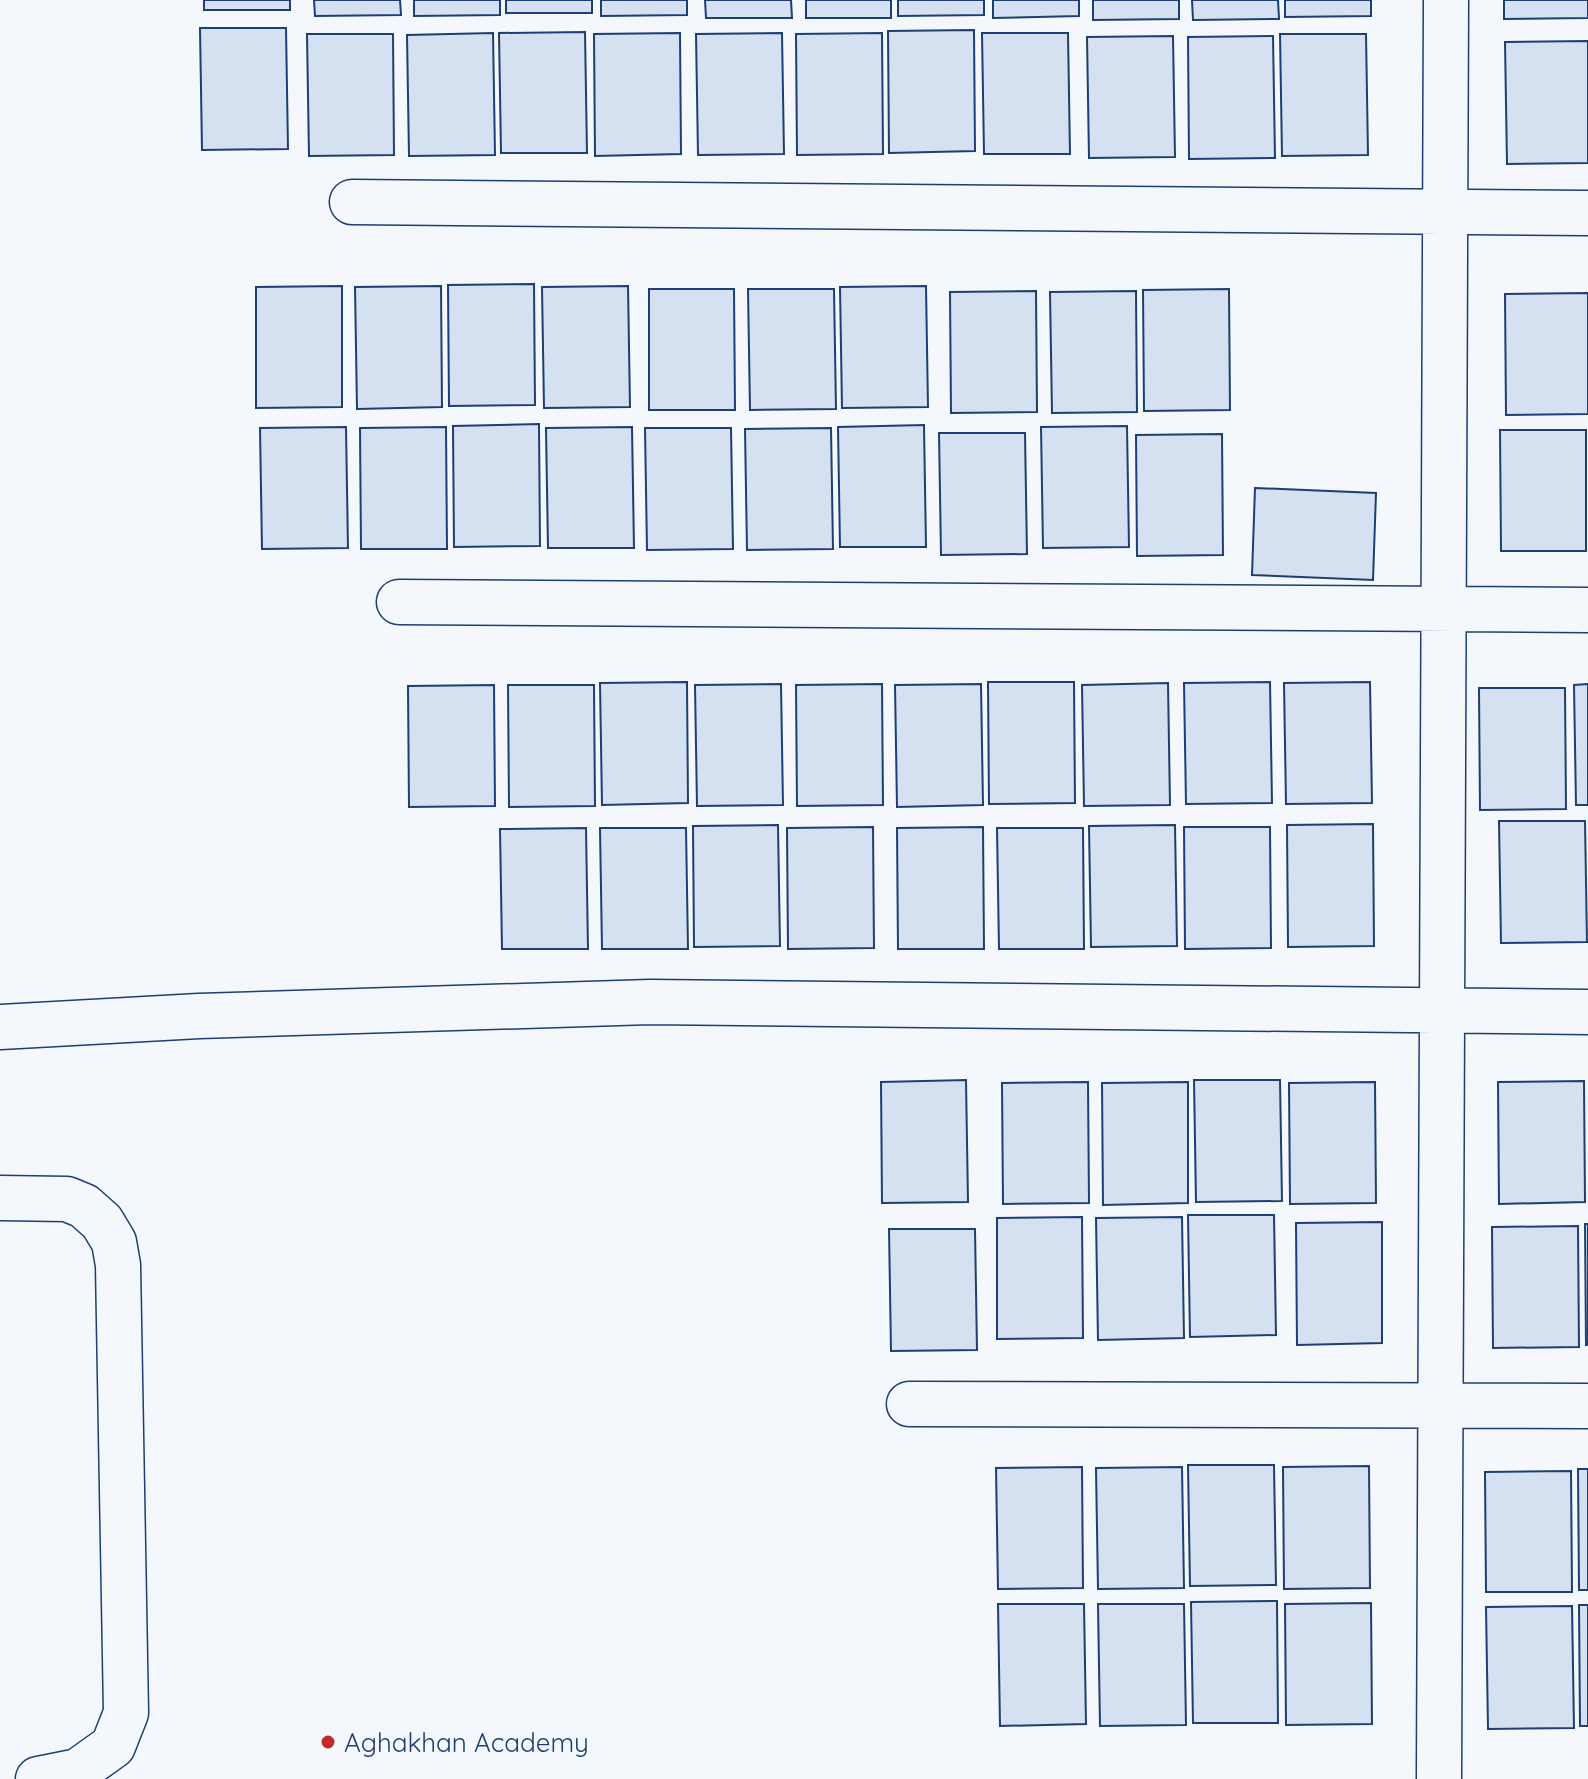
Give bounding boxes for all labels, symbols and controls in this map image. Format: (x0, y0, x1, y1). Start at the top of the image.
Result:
place label: Aghakhan Academy (344, 1726, 589, 1759)
marker: Aghakhan Academy (319, 1733, 337, 1751)

